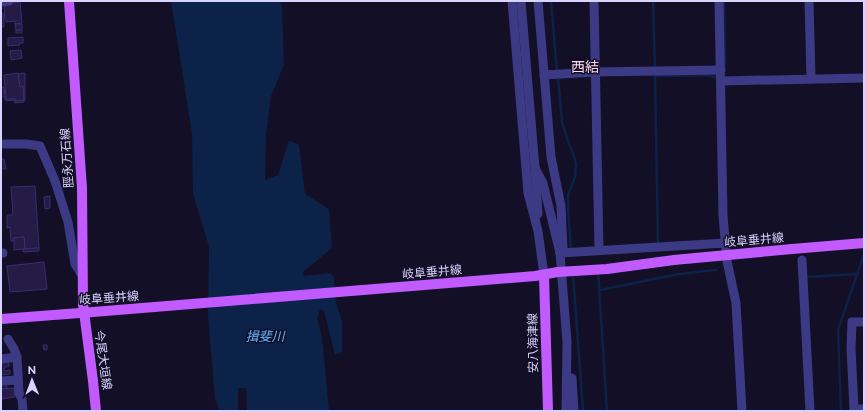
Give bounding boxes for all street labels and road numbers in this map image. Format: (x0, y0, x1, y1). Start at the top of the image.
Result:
street label: 脛永万石線 (58, 128, 76, 188)
street label: 岐阜垂井線 (723, 230, 785, 250)
street label: 岐阜垂井線 (401, 262, 463, 282)
street label: 岐阜垂井線 (79, 289, 139, 307)
street label: 安八海津線 (525, 313, 541, 373)
street label: 今尾大垣線 (92, 329, 114, 391)

